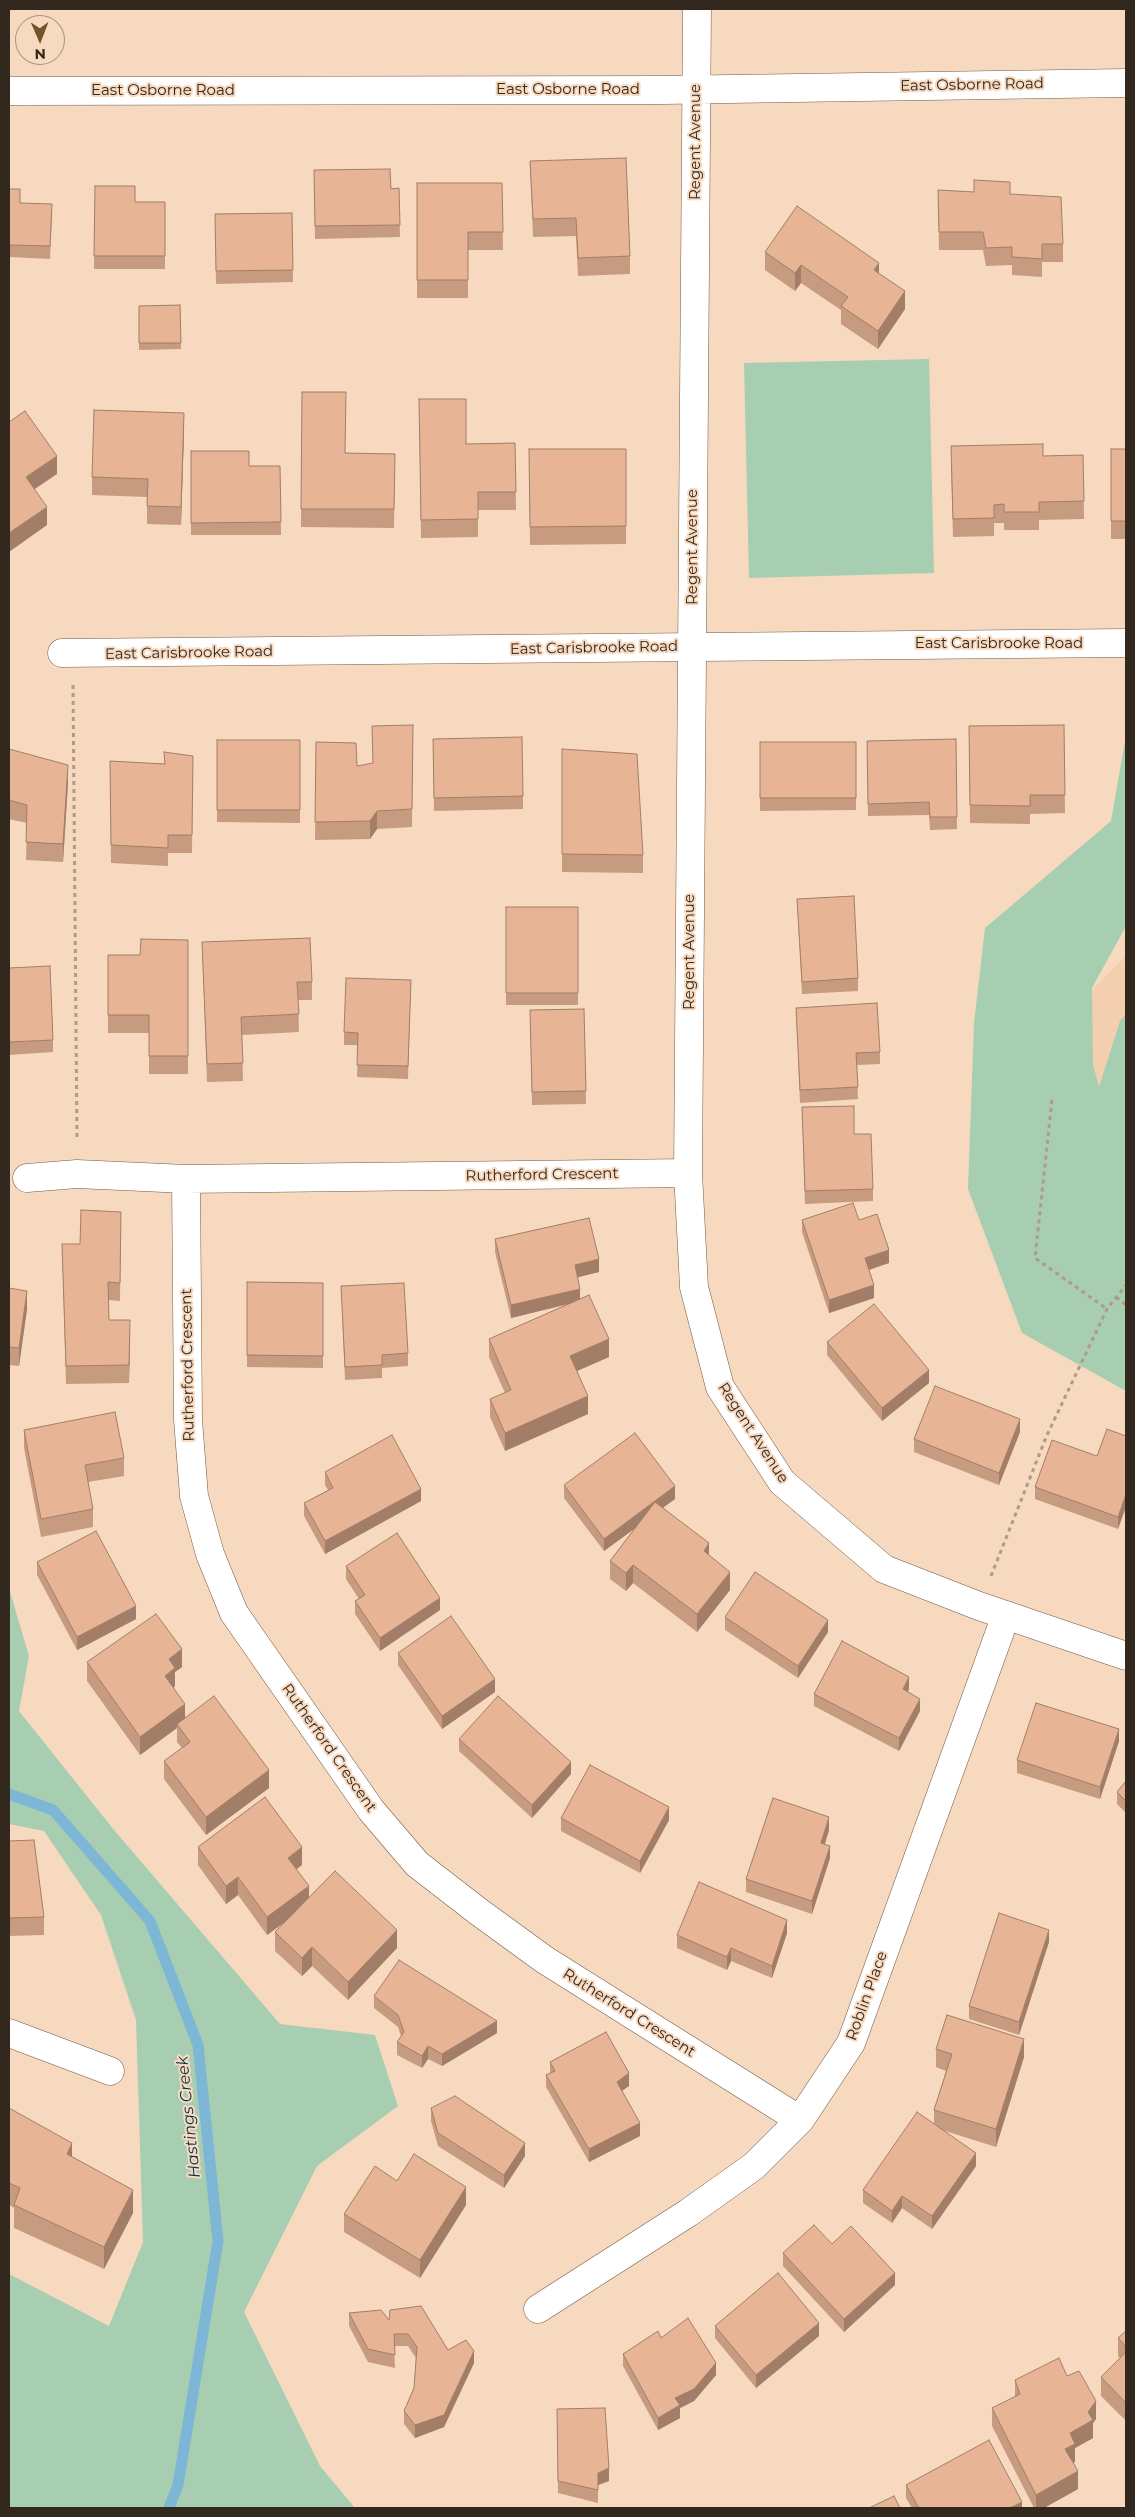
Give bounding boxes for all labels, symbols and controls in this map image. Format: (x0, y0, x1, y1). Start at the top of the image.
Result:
north arrow (15, 15, 65, 65)
text: N (34, 45, 46, 63)
street label: East Osborne Road (900, 75, 1044, 95)
street label: East Osborne Road (496, 81, 640, 99)
street label: East Osborne Road (91, 82, 235, 100)
street label: Regent Avenue (687, 84, 705, 200)
street label: Regent Avenue (684, 489, 702, 605)
street label: East Carisbrooke Road (915, 635, 1083, 653)
street label: East Carisbrooke Road (510, 638, 678, 658)
street label: East Carisbrooke Road (105, 643, 273, 663)
street label: Regent Avenue (681, 894, 699, 1010)
street label: Rutherford Crescent (465, 1165, 619, 1185)
street label: Rutherford Crescent (178, 1288, 198, 1442)
street label: Regent Avenue (714, 1379, 792, 1487)
street label: Rutherford Crescent (278, 1680, 380, 1816)
street label: Roblin Place (843, 1949, 891, 2043)
street label: Rutherford Crescent (559, 1965, 699, 2061)
water label: Hastings Creek (173, 2055, 205, 2179)

